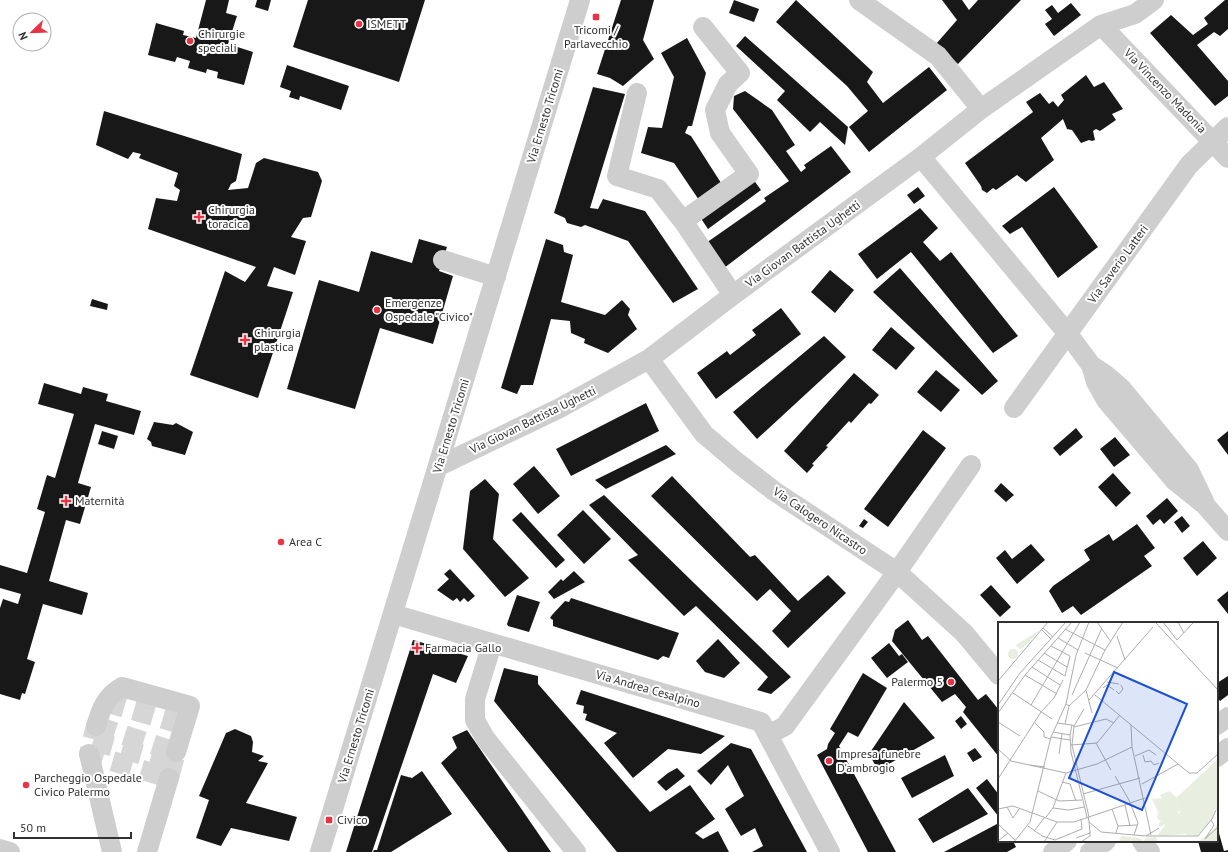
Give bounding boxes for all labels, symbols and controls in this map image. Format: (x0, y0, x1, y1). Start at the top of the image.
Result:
north arrow (12, 12, 52, 52)
marker: Tricomi / Parlavecchio (591, 12, 601, 22)
place label: ISMETT (367, 16, 407, 31)
marker: ISMETT (354, 19, 364, 29)
place label: Tricomi / Parlavecchio (564, 22, 628, 51)
place label: Chirurgie speciali (198, 26, 245, 55)
text: N (15, 30, 31, 42)
marker: Chirurgie speciali (185, 36, 195, 46)
street label: Via Vincenzo Madonia (1120, 44, 1210, 136)
street label: Via Ernesto Tricomi (523, 67, 566, 166)
street label: Via Giovan Battista Ughetti (741, 197, 863, 291)
place label: Chirurgia toracica (208, 202, 255, 231)
marker: Chirurgia toracica (193, 211, 205, 223)
street label: Via Saverio Latteri (1083, 221, 1151, 307)
place label: Emergenze Ospedale "Civico" (385, 295, 473, 324)
marker: Emergenze Ospedale "Civico" (372, 305, 382, 315)
place label: Chirurgia plastica (254, 325, 301, 354)
marker: Chirurgia plastica (239, 334, 251, 346)
street label: Via Ernesto Tricomi (429, 377, 472, 476)
street label: Via Giovan Battista Ughetti (466, 382, 598, 457)
street label: Via Calogero Nicastro (770, 483, 870, 558)
place label: Maternità (75, 493, 124, 508)
marker: Maternità (60, 495, 72, 507)
place label: Area C (289, 534, 322, 549)
marker: Area C (276, 537, 286, 547)
inset map (998, 622, 1218, 842)
place label: Farmacia Gallo (425, 640, 501, 655)
marker: Farmacia Gallo (412, 643, 422, 653)
street label: Via Andrea Cesalpino (593, 666, 702, 711)
place label: Palermo 5 (891, 674, 943, 689)
marker: Palermo 5 (946, 677, 956, 687)
street label: Via Ernesto Tricomi (334, 687, 377, 786)
place label: Impresa funebre D'ambrogio (837, 746, 921, 775)
marker: Impresa funebre D'ambrogio (824, 756, 834, 766)
place label: Parcheggio Ospedale Civico Palermo (34, 770, 142, 799)
marker: Parcheggio Ospedale Civico Palermo (21, 780, 31, 790)
place label: Civico (337, 812, 368, 827)
scale bar (14, 814, 131, 840)
marker: Civico (324, 815, 334, 825)
text: 50 m (20, 820, 46, 835)

